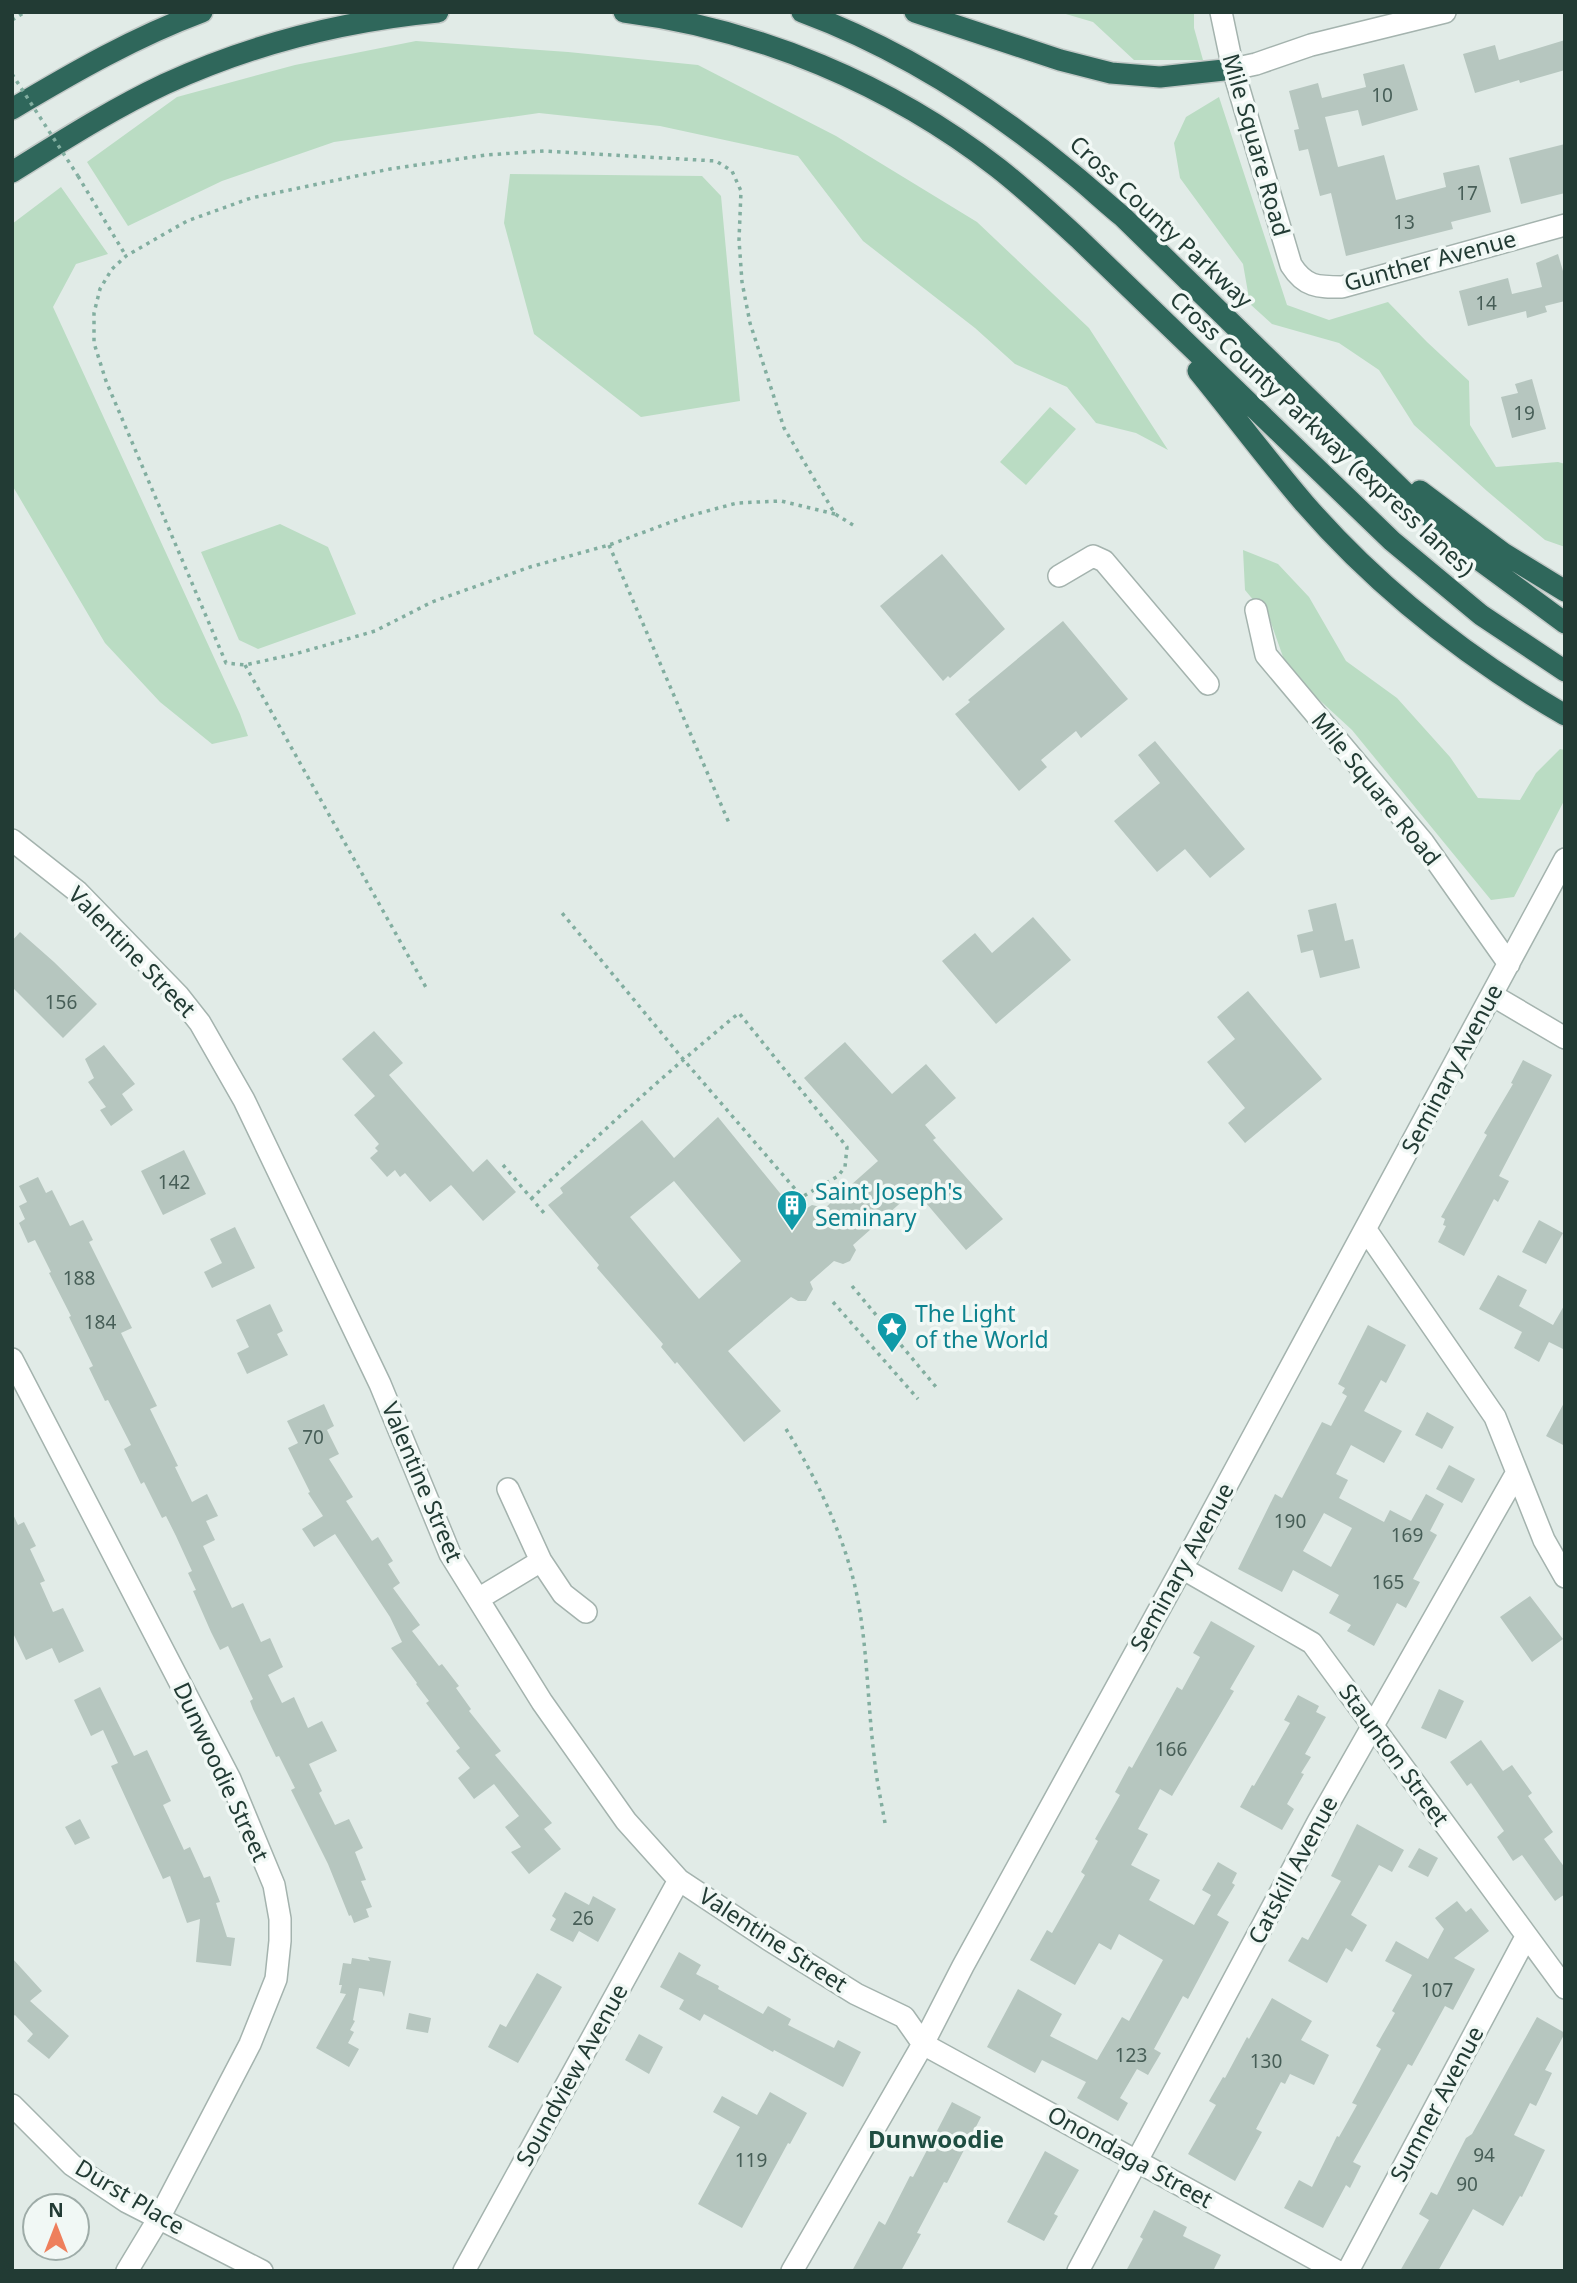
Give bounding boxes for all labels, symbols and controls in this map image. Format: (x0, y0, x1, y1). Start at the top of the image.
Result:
street label: Mile Square Road (1216, 50, 1298, 240)
house number: 10 (1371, 82, 1393, 108)
street label: Cross County Parkway (1063, 128, 1260, 315)
house number: 17 (1456, 180, 1478, 206)
house number: 13 (1393, 209, 1415, 235)
street label: Gunther Avenue (1340, 222, 1519, 298)
street label: Cross County Parkway (express lanes) (1164, 283, 1482, 583)
house number: 14 (1475, 290, 1497, 316)
house number: 19 (1513, 400, 1535, 426)
street label: Mile Square Road (1305, 705, 1449, 872)
street label: Valentine Street (62, 879, 204, 1024)
street label: Seminary Avenue (1393, 978, 1509, 1159)
house number: 156 (45, 989, 77, 1015)
house number: 142 (158, 1169, 190, 1195)
place label: Saint Joseph's Seminary (815, 1175, 963, 1233)
building icon: Saint Joseph's Seminary (775, 1188, 809, 1232)
house number: 188 (63, 1265, 95, 1291)
place label: The Light of the World (915, 1297, 1049, 1355)
house number: 184 (84, 1309, 116, 1335)
place icon: The Light of the World (875, 1310, 909, 1354)
street label: Valentine Street (375, 1397, 471, 1567)
house number: 70 (302, 1424, 324, 1450)
street label: Seminary Avenue (1122, 1476, 1241, 1657)
house number: 190 (1274, 1508, 1306, 1534)
house number: 169 (1391, 1522, 1423, 1548)
house number: 165 (1372, 1569, 1404, 1595)
street label: Dunwoodie Street (166, 1677, 277, 1866)
street label: Staunton Street (1332, 1677, 1457, 1832)
house number: 166 (1155, 1736, 1187, 1762)
street label: Catskill Avenue (1240, 1790, 1345, 1949)
street label: Valentine Street (693, 1879, 854, 1999)
house number: 26 (572, 1905, 594, 1931)
house number: 107 (1421, 1977, 1453, 2003)
street label: Soundview Avenue (508, 1978, 635, 2172)
street label: Sumner Avenue (1382, 2020, 1491, 2187)
house number: 123 (1115, 2042, 1147, 2068)
house number: 130 (1250, 2048, 1282, 2074)
street label: Onondaga Street (1042, 2097, 1219, 2215)
district label: Dunwoodie (868, 2122, 1004, 2155)
house number: 94 (1473, 2142, 1495, 2168)
house number: 119 (735, 2147, 767, 2173)
street label: Durst Place (70, 2151, 191, 2241)
house number: 90 (1456, 2171, 1478, 2197)
north arrow (21, 2192, 91, 2262)
text: N (48, 2197, 64, 2223)

